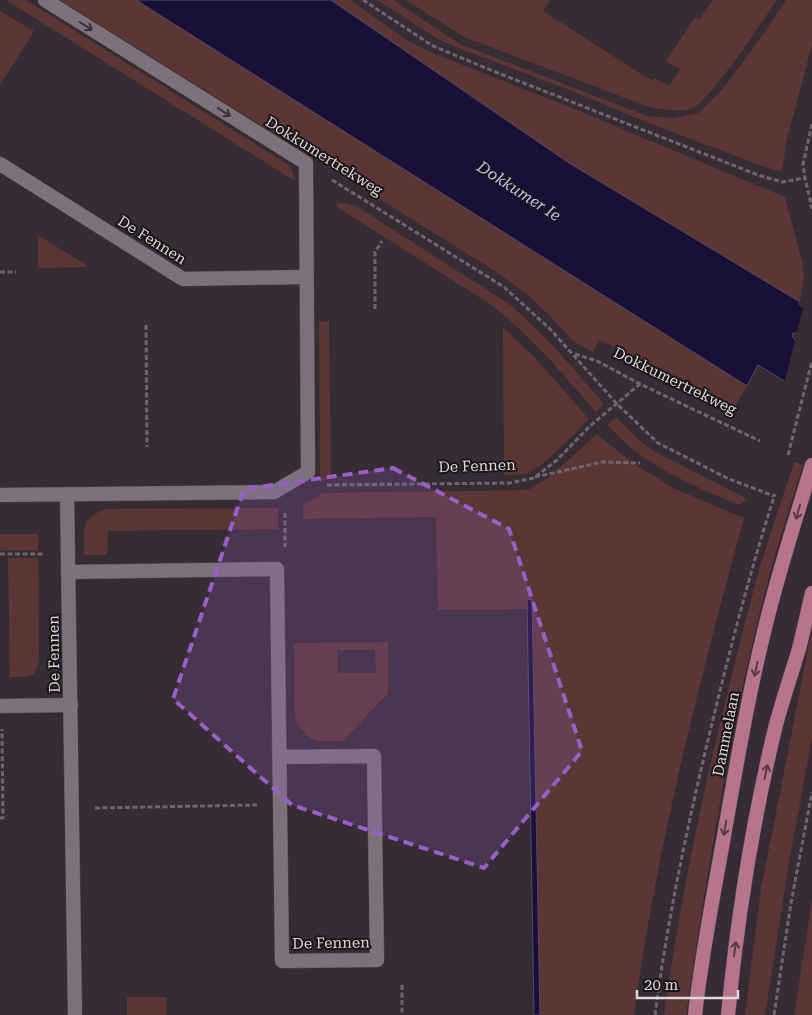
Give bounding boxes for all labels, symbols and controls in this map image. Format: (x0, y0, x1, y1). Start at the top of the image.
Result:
one-way arrow (79, 20, 93, 31)
one-way arrow (216, 107, 230, 117)
street label: Dokkumertrekweg (262, 113, 386, 200)
water label: Dokkumer Ie (473, 156, 564, 225)
street label: De Fennen (114, 212, 190, 268)
street label: Dokkumertrekweg (610, 343, 740, 419)
street label: De Fennen (438, 456, 516, 476)
one-way arrow (793, 503, 803, 519)
street label: De Fennen (44, 615, 64, 693)
one-way arrow (751, 660, 760, 676)
street label: Dammelaan (709, 690, 743, 778)
one-way arrow (762, 764, 771, 780)
one-way arrow (720, 820, 729, 836)
street label: De Fennen (292, 933, 370, 953)
one-way arrow (730, 942, 740, 958)
scale bar (637, 968, 738, 1000)
text: 20 m (644, 976, 679, 994)

